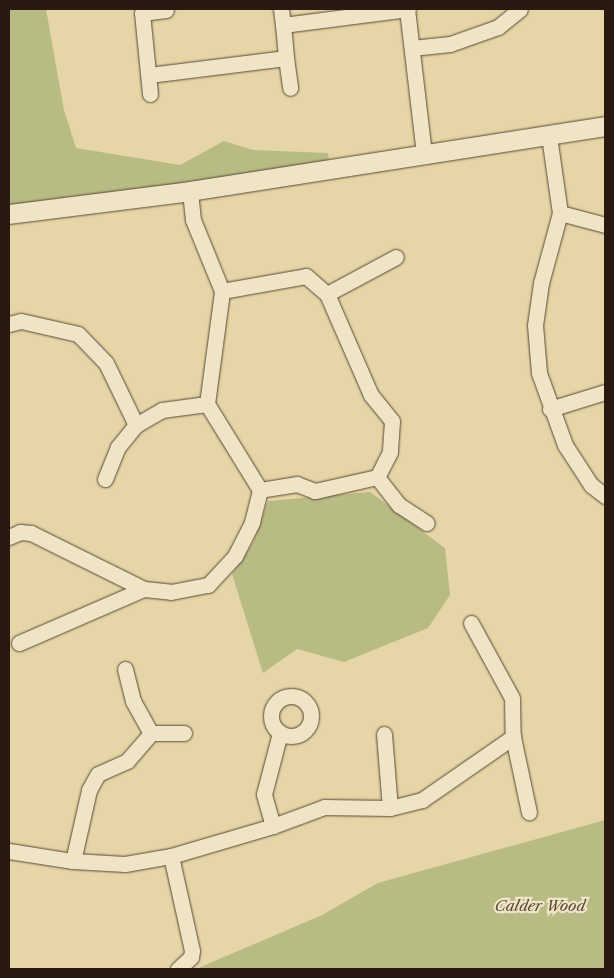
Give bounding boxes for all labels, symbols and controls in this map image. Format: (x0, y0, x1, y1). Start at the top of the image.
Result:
park label: Calder Wood (495, 897, 585, 915)

